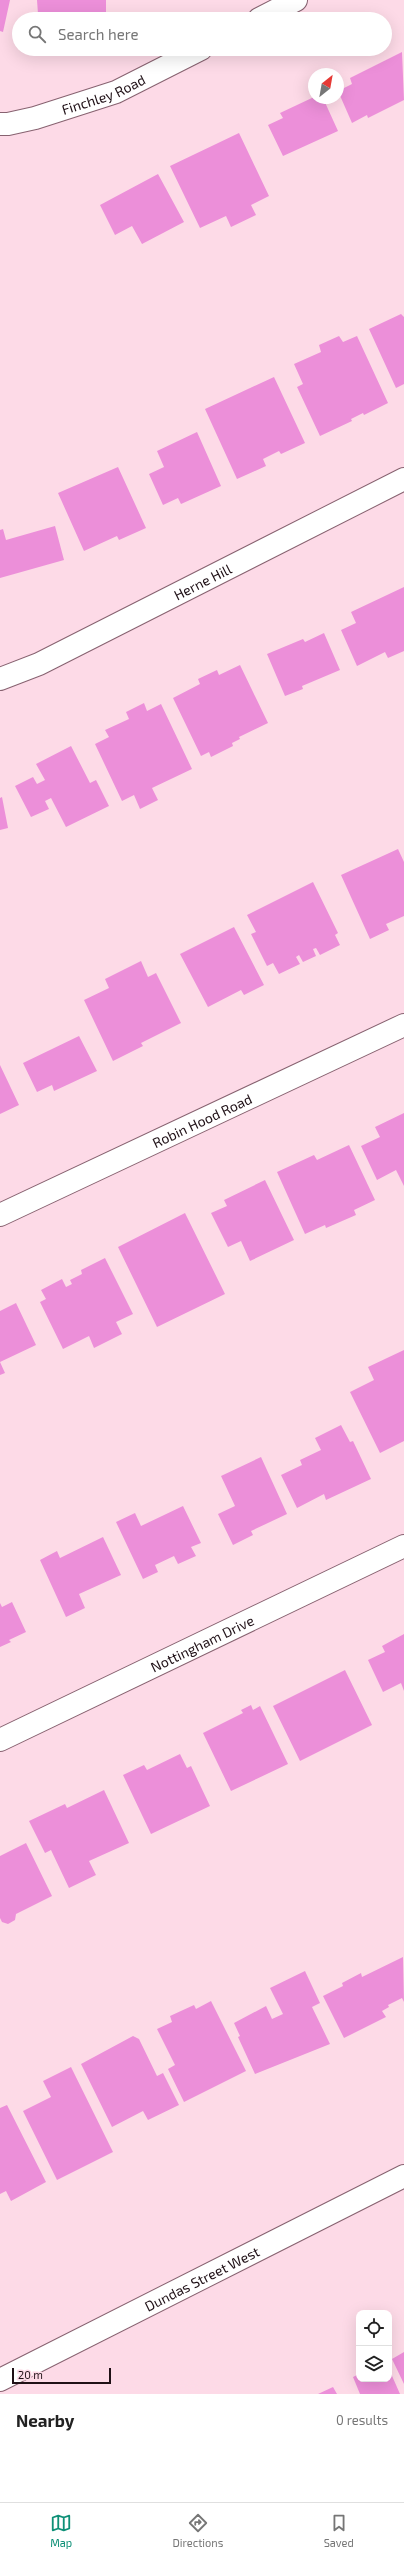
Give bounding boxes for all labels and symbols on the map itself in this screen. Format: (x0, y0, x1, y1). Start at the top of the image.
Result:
north arrow (308, 68, 344, 104)
street label: Finchley Road (59, 70, 148, 117)
street label: Herne Hill (171, 559, 235, 603)
street label: Robin Hood Road (149, 1089, 254, 1151)
street label: Nottingham Drive (148, 1611, 256, 1675)
street label: Dundas Street West (142, 2242, 262, 2314)
scale bar (12, 2366, 111, 2385)

